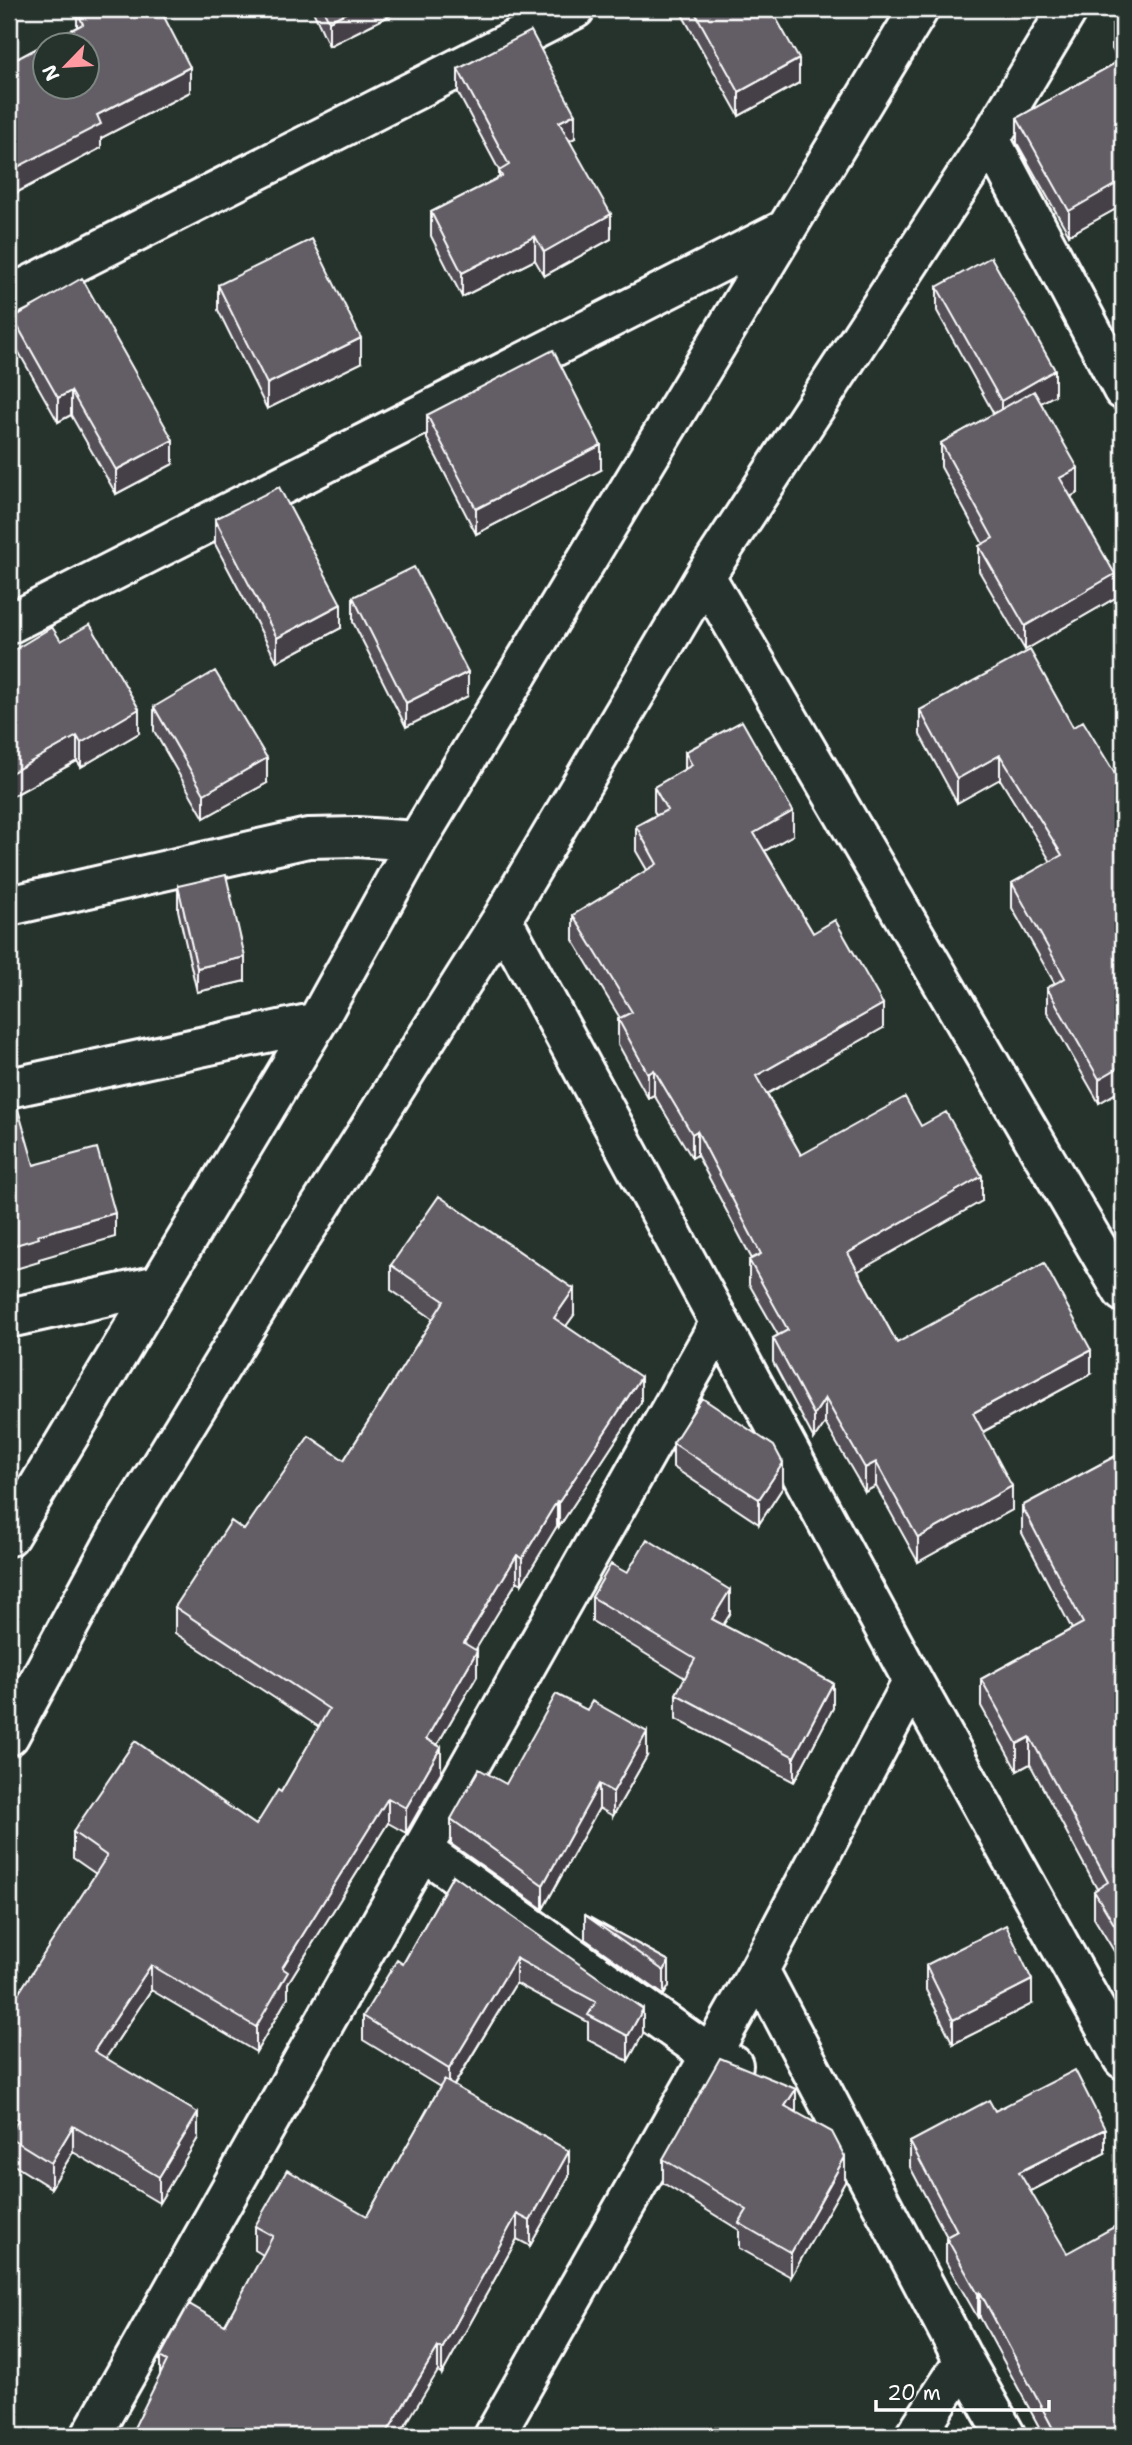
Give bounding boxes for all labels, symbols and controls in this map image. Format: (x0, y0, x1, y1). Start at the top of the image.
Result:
north arrow (32, 32, 102, 102)
text: N (37, 61, 66, 85)
scale bar (876, 2368, 1050, 2412)
text: 20 m (887, 2379, 941, 2407)

